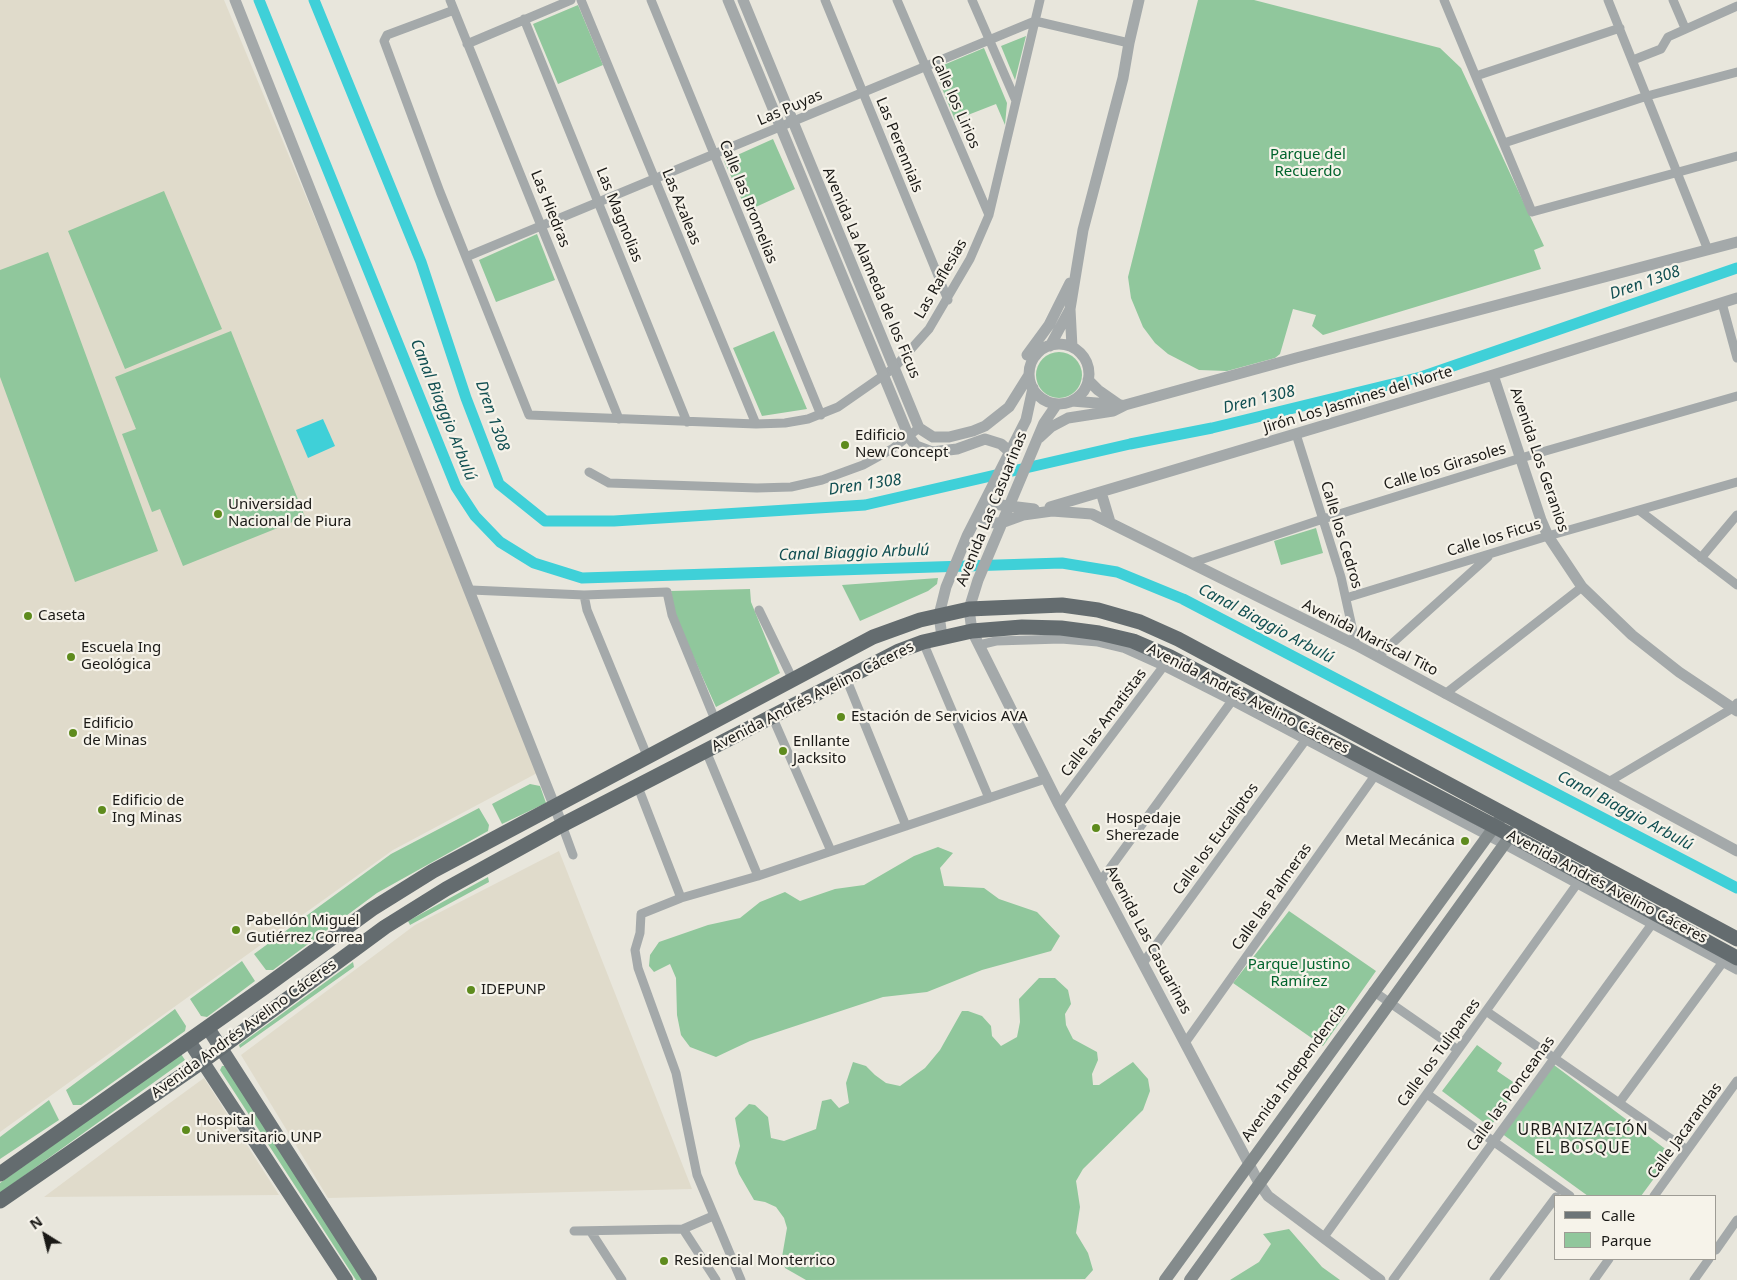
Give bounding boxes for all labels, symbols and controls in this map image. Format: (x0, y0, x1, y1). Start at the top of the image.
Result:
street label: Calle los Lirios (926, 53, 984, 151)
street label: Las Puyas (755, 86, 825, 130)
street label: Las Perennials (872, 95, 926, 195)
street label: Calle las Bromelias (715, 137, 781, 267)
park label: Parque del Recuerdo (1270, 146, 1346, 181)
street label: Las Magnolias (592, 165, 646, 265)
street label: Avenida La Alameda de los Ficus (818, 165, 924, 381)
street label: Las Azaleas (658, 166, 704, 248)
street label: Las Hiedras (526, 168, 574, 250)
street label: Las Raflesias (911, 236, 971, 322)
water label: Dren 1308 (1607, 262, 1683, 304)
water label: Canal Biaggio Arbulú (406, 336, 480, 484)
street label: Jirón Los Jasmines del Norte (1261, 363, 1455, 437)
water label: Dren 1308 (471, 378, 513, 454)
water label: Dren 1308 (1221, 382, 1297, 418)
street label: Avenida Los Geranios (1506, 385, 1572, 535)
place label: Edificio New Concept (855, 427, 948, 462)
street label: Avenida Las Casuarinas (953, 429, 1031, 589)
marker: Edificio New Concept (839, 439, 851, 451)
street label: Calle los Girasoles (1382, 440, 1508, 494)
water label: Dren 1308 (827, 470, 903, 500)
street label: Calle los Cedros (1316, 479, 1366, 591)
place label: Universidad Nacional de Piura (228, 496, 352, 531)
marker: Universidad Nacional de Piura (212, 508, 224, 520)
street label: Calle los Ficus (1445, 515, 1543, 561)
water label: Canal Biaggio Arbulú (778, 541, 930, 565)
water label: Canal Biaggio Arbulú (1195, 580, 1337, 668)
street label: Avenida Mariscal Tito (1299, 596, 1441, 680)
place label: Caseta (38, 607, 85, 625)
marker: Caseta (22, 610, 34, 622)
street label: Avenida Andrés Avelino Cáceres (709, 638, 917, 756)
place label: Escuela Ing Geológica (81, 639, 161, 674)
street label: Avenida Andrés Avelino Cáceres (1144, 640, 1352, 758)
marker: Escuela Ing Geológica (65, 651, 77, 663)
street label: Calle las Amatistas (1057, 665, 1151, 781)
place label: Estación de Servicios AVA (851, 708, 1028, 726)
marker: Estación de Servicios AVA (835, 711, 847, 723)
place label: Edificio de Minas (83, 715, 147, 750)
marker: Edificio de Minas (67, 727, 79, 739)
place label: Enllante Jacksito (793, 733, 850, 768)
marker: Enllante Jacksito (777, 745, 789, 757)
water label: Canal Biaggio Arbulú (1554, 767, 1696, 855)
street label: Calle los Eucaliptos (1169, 780, 1263, 898)
place label: Edificio de Ing Minas (112, 792, 184, 827)
marker: Edificio de Ing Minas (96, 804, 108, 816)
place label: Hospedaje Sherezade (1106, 810, 1181, 845)
marker: Hospedaje Sherezade (1090, 822, 1102, 834)
street label: Avenida Andrés Avelino Cáceres (1504, 826, 1710, 948)
place label: Metal Mecánica (1345, 832, 1455, 850)
marker: Metal Mecánica (1459, 835, 1471, 847)
street label: Calle las Palmeras (1228, 840, 1316, 954)
street label: Avenida Las Casuarinas (1101, 863, 1195, 1017)
place label: Pabellón Miguel Gutiérrez Correa (246, 912, 363, 947)
marker: Pabellón Miguel Gutiérrez Correa (230, 924, 242, 936)
street label: Avenida Andrés Avelino Cáceres (148, 956, 340, 1102)
park label: Parque Justino Ramírez (1248, 956, 1350, 991)
place label: IDEPUNP (481, 981, 546, 999)
marker: IDEPUNP (465, 984, 477, 996)
street label: Calle los Tulipanes (1394, 995, 1484, 1111)
street label: Avenida Independencia (1238, 1001, 1350, 1145)
street label: Calle las Ponceanas (1463, 1033, 1559, 1155)
street label: Calle Jacarandas (1644, 1079, 1726, 1183)
place label: Hospital Universitario UNP (196, 1112, 322, 1147)
district label: URBANIZACIÓN EL BOSQUE (1516, 1120, 1650, 1158)
marker: Hospital Universitario UNP (180, 1124, 192, 1136)
legend (1554, 1195, 1717, 1260)
text: Calle (1601, 1205, 1635, 1225)
north arrow (20, 1210, 70, 1260)
text: N (26, 1211, 46, 1233)
text: Parque (1601, 1230, 1651, 1250)
place label: Residencial Monterrico (674, 1252, 835, 1270)
marker: Residencial Monterrico (658, 1255, 670, 1267)

